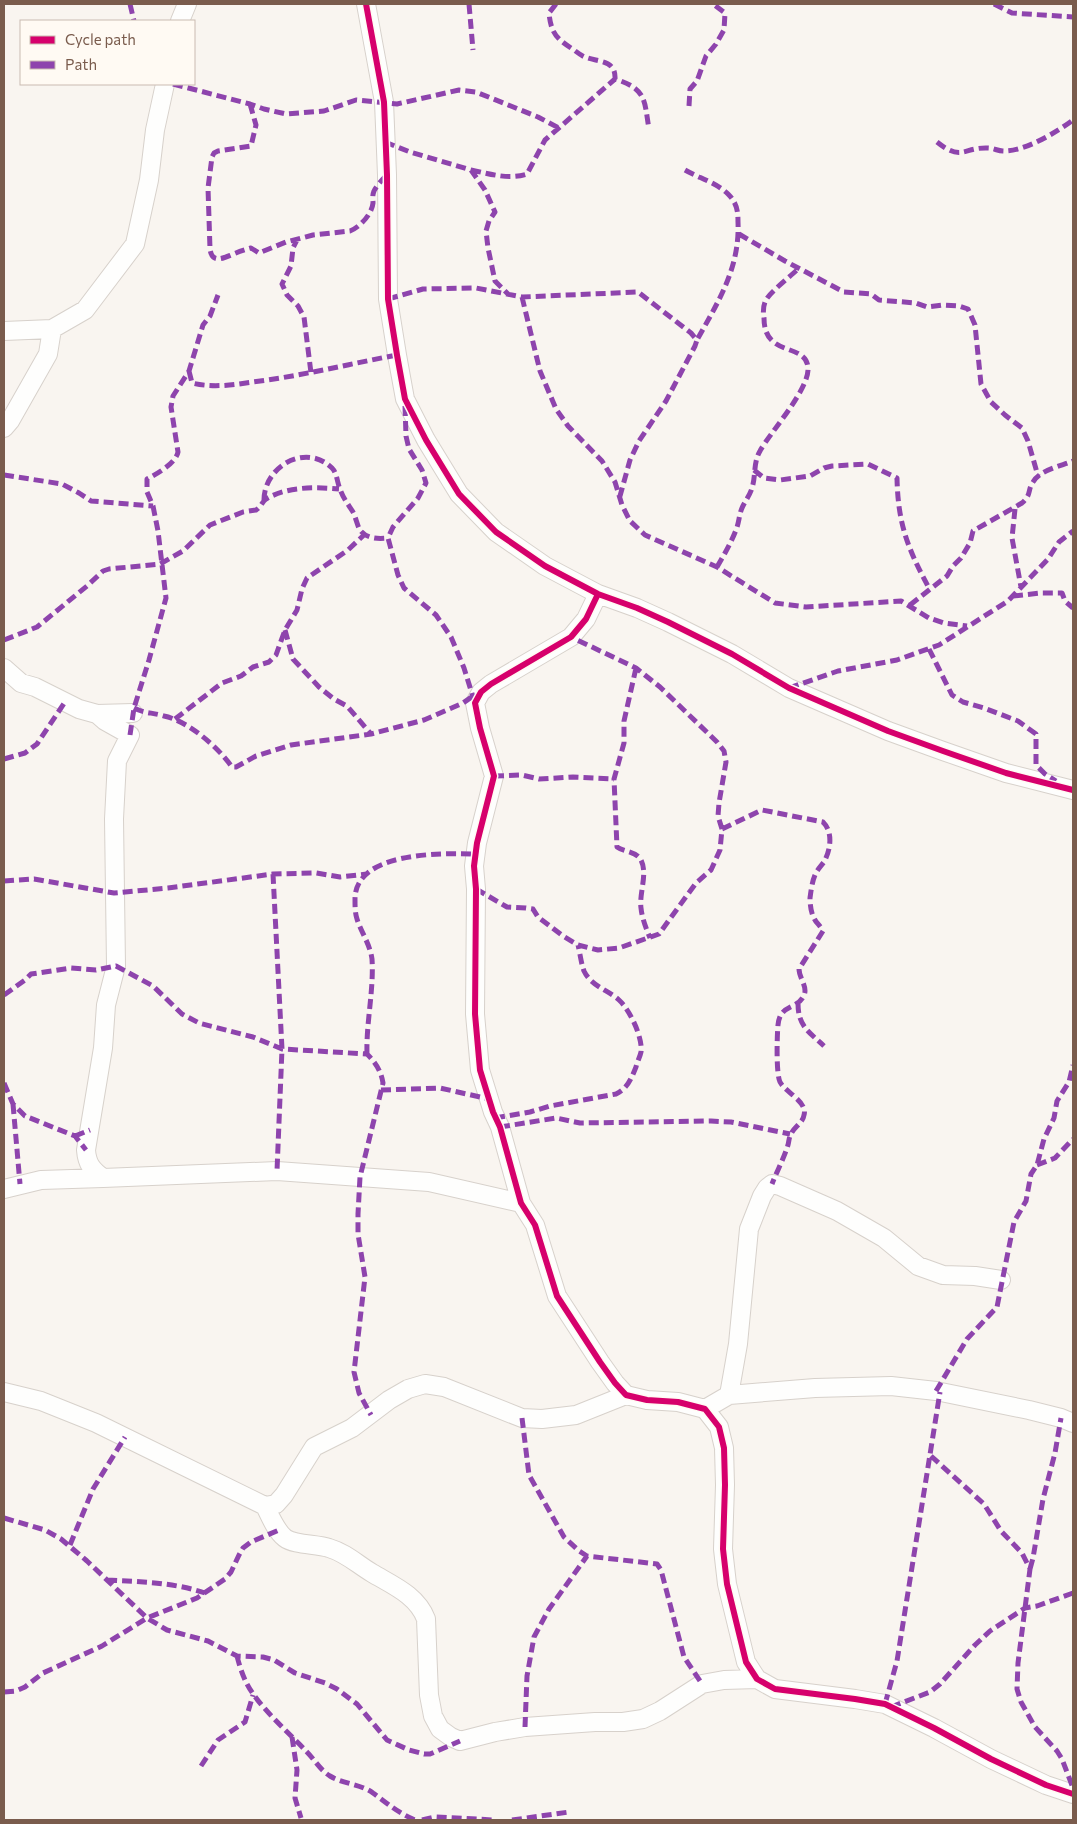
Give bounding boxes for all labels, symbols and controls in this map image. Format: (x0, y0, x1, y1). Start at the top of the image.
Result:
legend (20, 20, 195, 85)
text: Cycle path (65, 30, 136, 48)
text: Path (65, 55, 97, 73)

